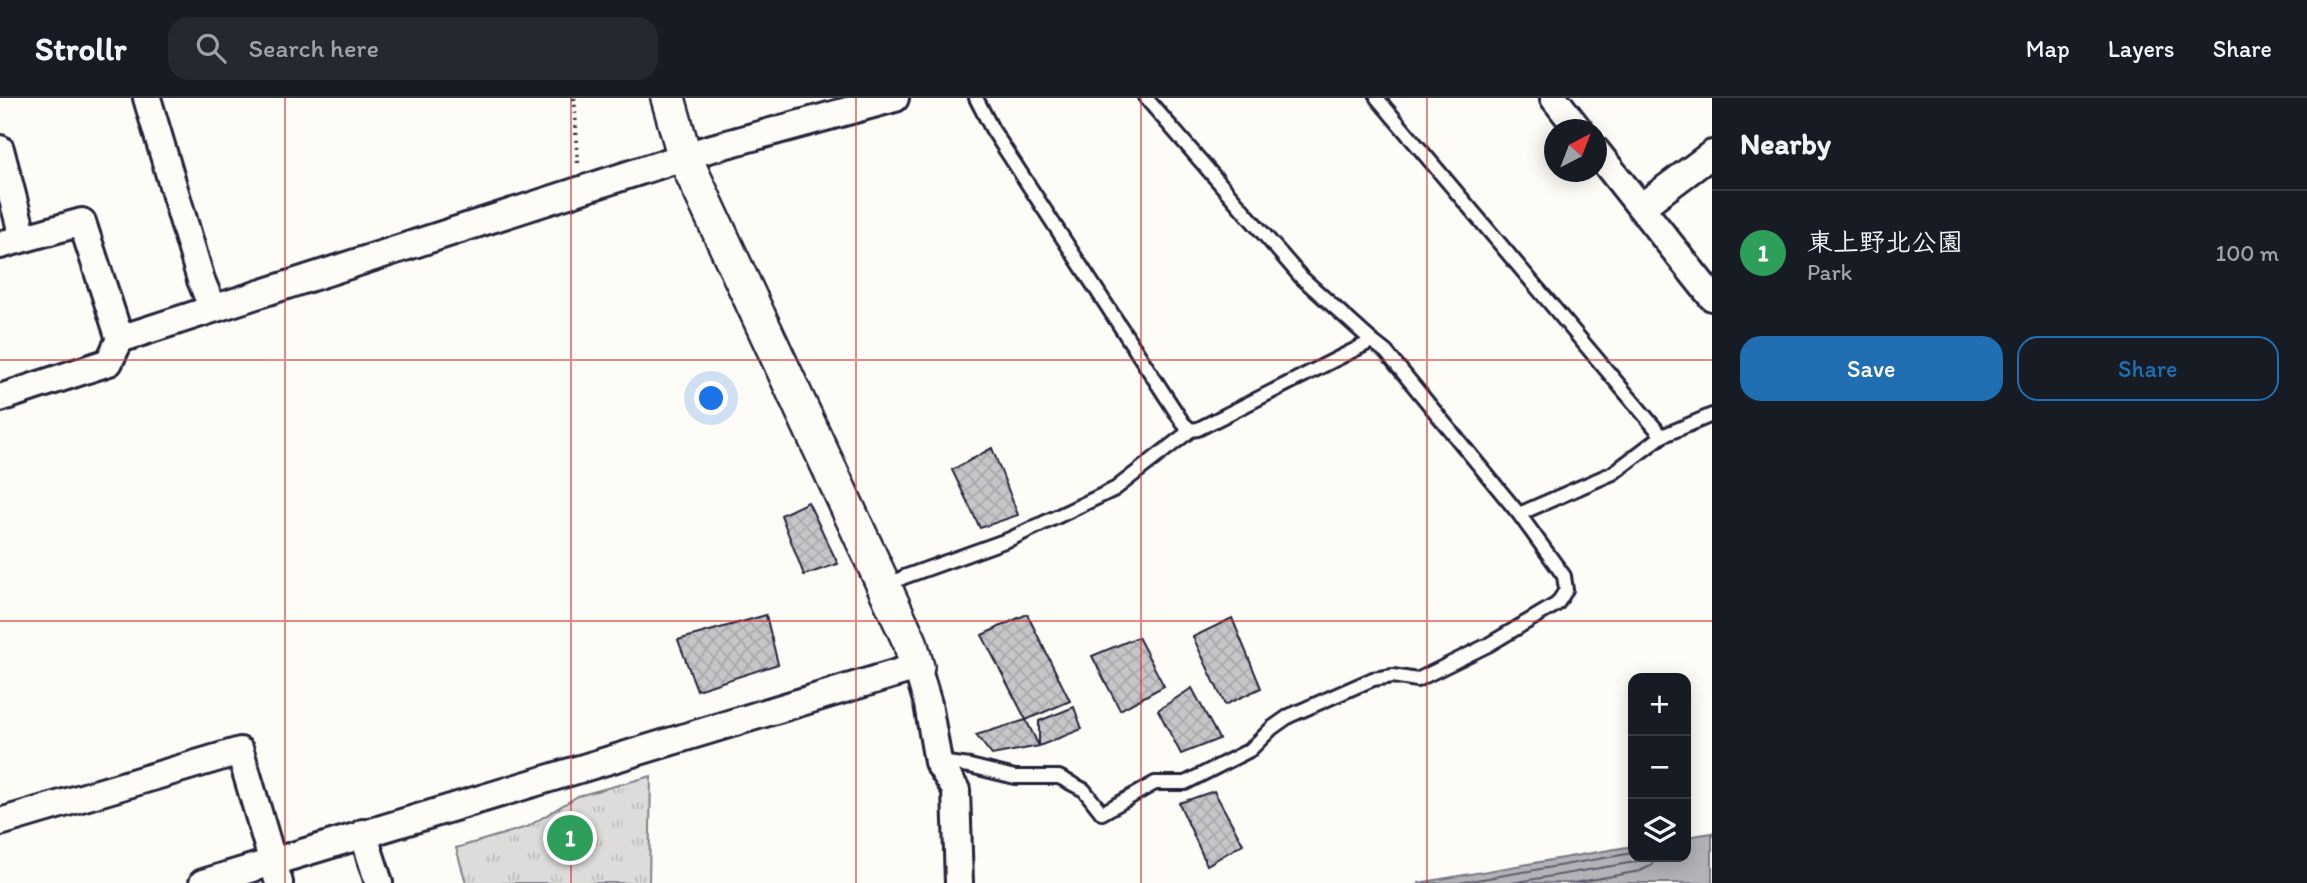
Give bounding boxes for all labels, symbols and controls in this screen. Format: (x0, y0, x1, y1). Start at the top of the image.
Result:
search box (168, 17, 658, 80)
text: Strollr (35, 29, 126, 68)
icon: search (192, 29, 230, 67)
text: Search here (248, 32, 379, 64)
text: Map (2026, 34, 2070, 63)
text: Layers (2108, 34, 2175, 63)
text: Share (2213, 34, 2272, 63)
north arrow (1544, 119, 1607, 182)
text: Nearby (1740, 125, 1831, 162)
text: 東上野北公園 (1807, 226, 1963, 258)
text: 1 (1758, 239, 1768, 267)
text: 100 m (2215, 239, 2279, 267)
text: Park (1807, 258, 1852, 286)
button: Save (1740, 336, 2003, 401)
button: Share (2017, 336, 2279, 401)
your location (694, 381, 728, 415)
map controls (1628, 673, 1691, 862)
button: + (1628, 673, 1691, 736)
button: − (1628, 736, 1691, 799)
button: layers (1628, 799, 1691, 862)
pin: 1 (547, 812, 593, 864)

